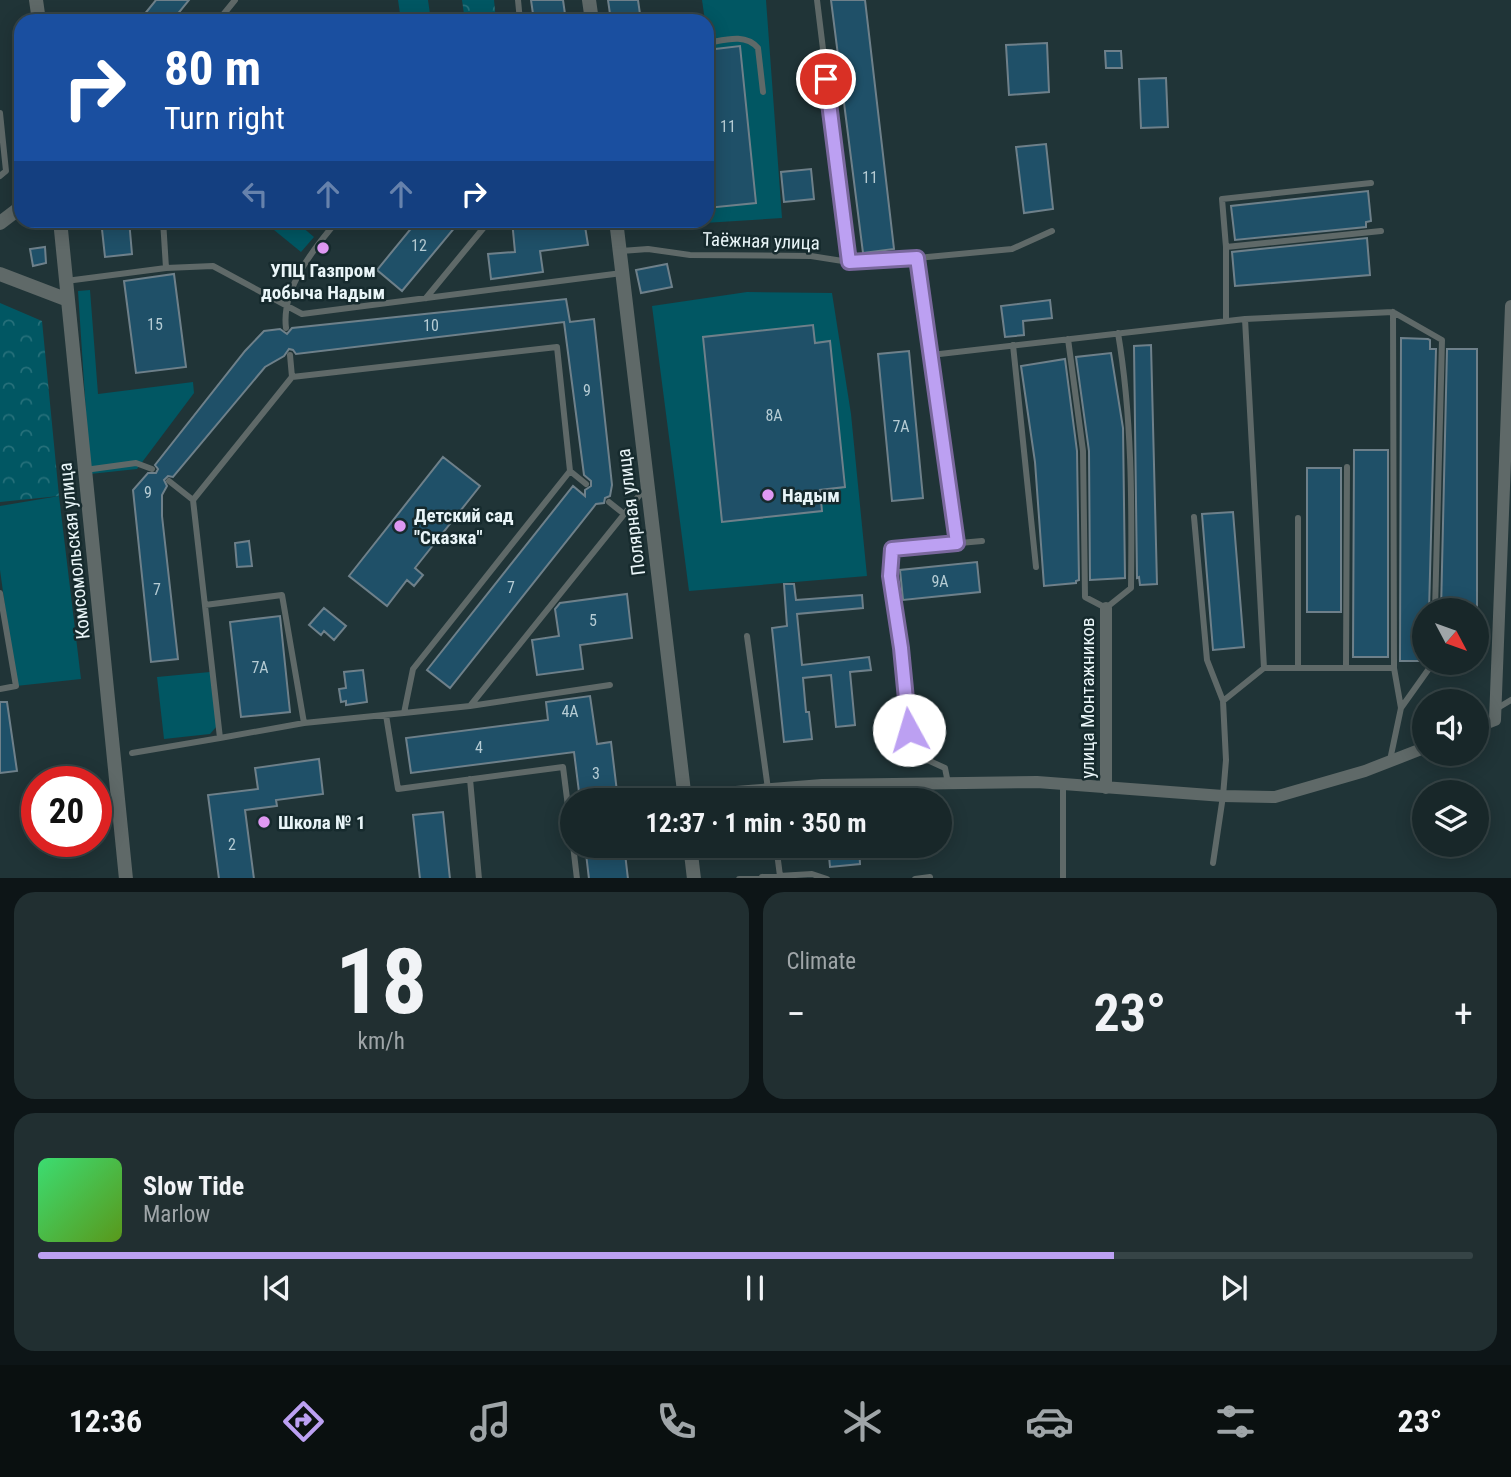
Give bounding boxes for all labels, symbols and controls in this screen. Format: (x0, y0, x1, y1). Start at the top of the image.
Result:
text: 80 m (164, 40, 261, 97)
icon: right (49, 42, 140, 133)
pin (796, 49, 856, 109)
icon: arrive (807, 60, 845, 98)
text: Turn right (164, 99, 285, 137)
house number: 11 (720, 117, 736, 136)
house number: 11 (862, 168, 878, 187)
icon: left (236, 175, 274, 213)
icon: ahead (309, 175, 347, 213)
icon: ahead (382, 175, 420, 213)
icon: right (455, 175, 493, 213)
street label: Таёжная улица (702, 227, 820, 255)
house number: 12 (411, 236, 427, 255)
marker: УПЦ Газпром добыча Надым (315, 240, 331, 256)
place label: УПЦ Газпром добыча Надым (261, 259, 385, 304)
house number: 15 (147, 315, 163, 334)
house number: 10 (423, 316, 439, 335)
house number: 9 (583, 381, 591, 400)
house number: 8А (765, 406, 783, 425)
house number: 7А (892, 417, 910, 436)
street label: Полярная улица (612, 447, 650, 577)
street label: Комсомольская улица (53, 462, 95, 640)
house number: 9 (144, 483, 152, 502)
place label: Надым (782, 484, 840, 507)
marker: Надым (760, 487, 776, 503)
place label: Детский сад "Сказка" (414, 504, 514, 549)
marker: Детский сад "Сказка" (392, 518, 408, 534)
house number: 9А (931, 572, 949, 591)
house number: 7 (507, 578, 515, 597)
house number: 7 (153, 580, 161, 599)
north arrow (1412, 598, 1489, 676)
map controls (1412, 598, 1489, 857)
house number: 5 (589, 611, 597, 630)
street label: улица Монтажников (1076, 618, 1099, 778)
house number: 7А (251, 658, 269, 677)
button: sound (1412, 689, 1489, 766)
position arrow (872, 693, 946, 767)
house number: 4А (561, 702, 579, 721)
house number: 4 (475, 738, 483, 757)
house number: 3 (592, 764, 600, 783)
speed limit sign: 20 (21, 766, 112, 857)
button: layers (1412, 780, 1489, 857)
text: 12:37 · 1 min · 350 m (646, 808, 866, 838)
place label: Школа № 1 (278, 811, 366, 834)
marker: Школа № 1 (256, 814, 272, 830)
house number: 2 (228, 835, 236, 854)
text: 18 (335, 929, 427, 1035)
text: Climate (787, 948, 856, 975)
text: 23° (1093, 983, 1166, 1044)
text: − (787, 992, 806, 1036)
text: + (1454, 992, 1473, 1036)
text: km/h (358, 1028, 405, 1055)
text: Slow Tide (143, 1171, 244, 1201)
text: Marlow (143, 1201, 210, 1228)
icon: previous (258, 1269, 296, 1307)
icon: pause (736, 1269, 774, 1307)
icon: next (1215, 1269, 1253, 1307)
icon: directions (279, 1397, 328, 1446)
icon: music (466, 1397, 515, 1446)
icon: phone (652, 1397, 701, 1446)
icon: climate (838, 1397, 887, 1446)
icon: car (1025, 1397, 1074, 1446)
icon: filters (1211, 1397, 1260, 1446)
text: 12:36 (69, 1402, 142, 1440)
text: 23° (1398, 1402, 1442, 1440)

